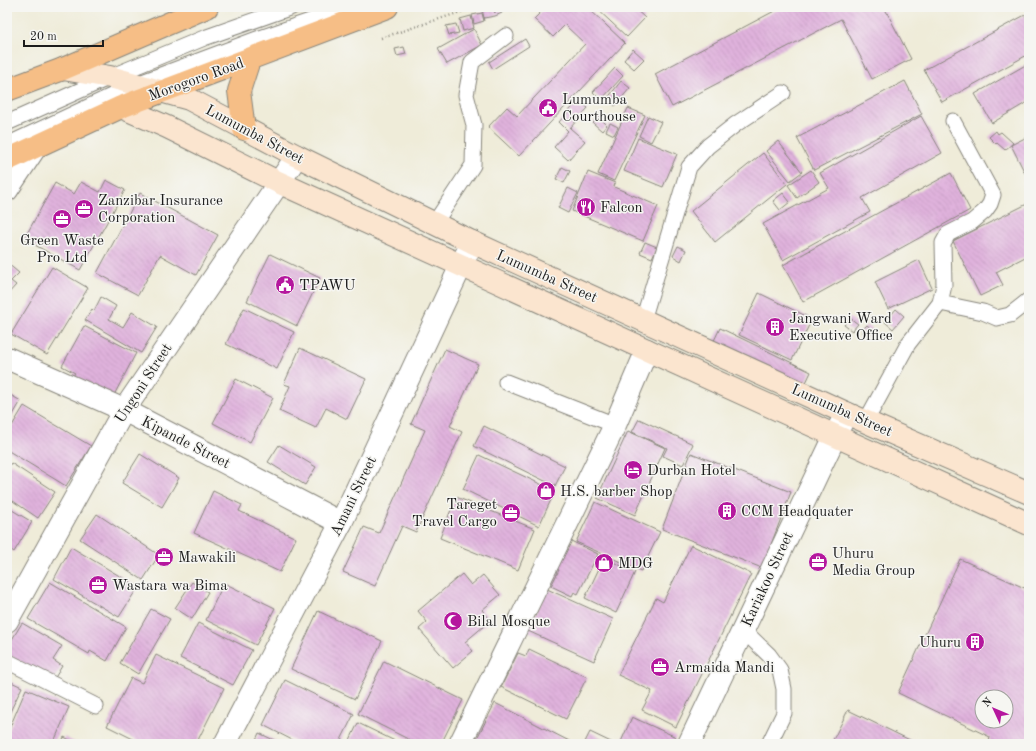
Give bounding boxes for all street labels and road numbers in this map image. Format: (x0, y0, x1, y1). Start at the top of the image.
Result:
street label: Morogoro Road (147, 56, 246, 105)
street label: Lumumba Street (203, 103, 306, 168)
street label: Lumumba Street (494, 248, 599, 306)
street label: Ungoni Street (113, 341, 175, 426)
street label: Lumumba Street (789, 382, 894, 440)
street label: Kipande Street (139, 415, 232, 472)
street label: Amani Street (329, 454, 380, 539)
street label: Kariakoo Street (740, 530, 797, 629)

